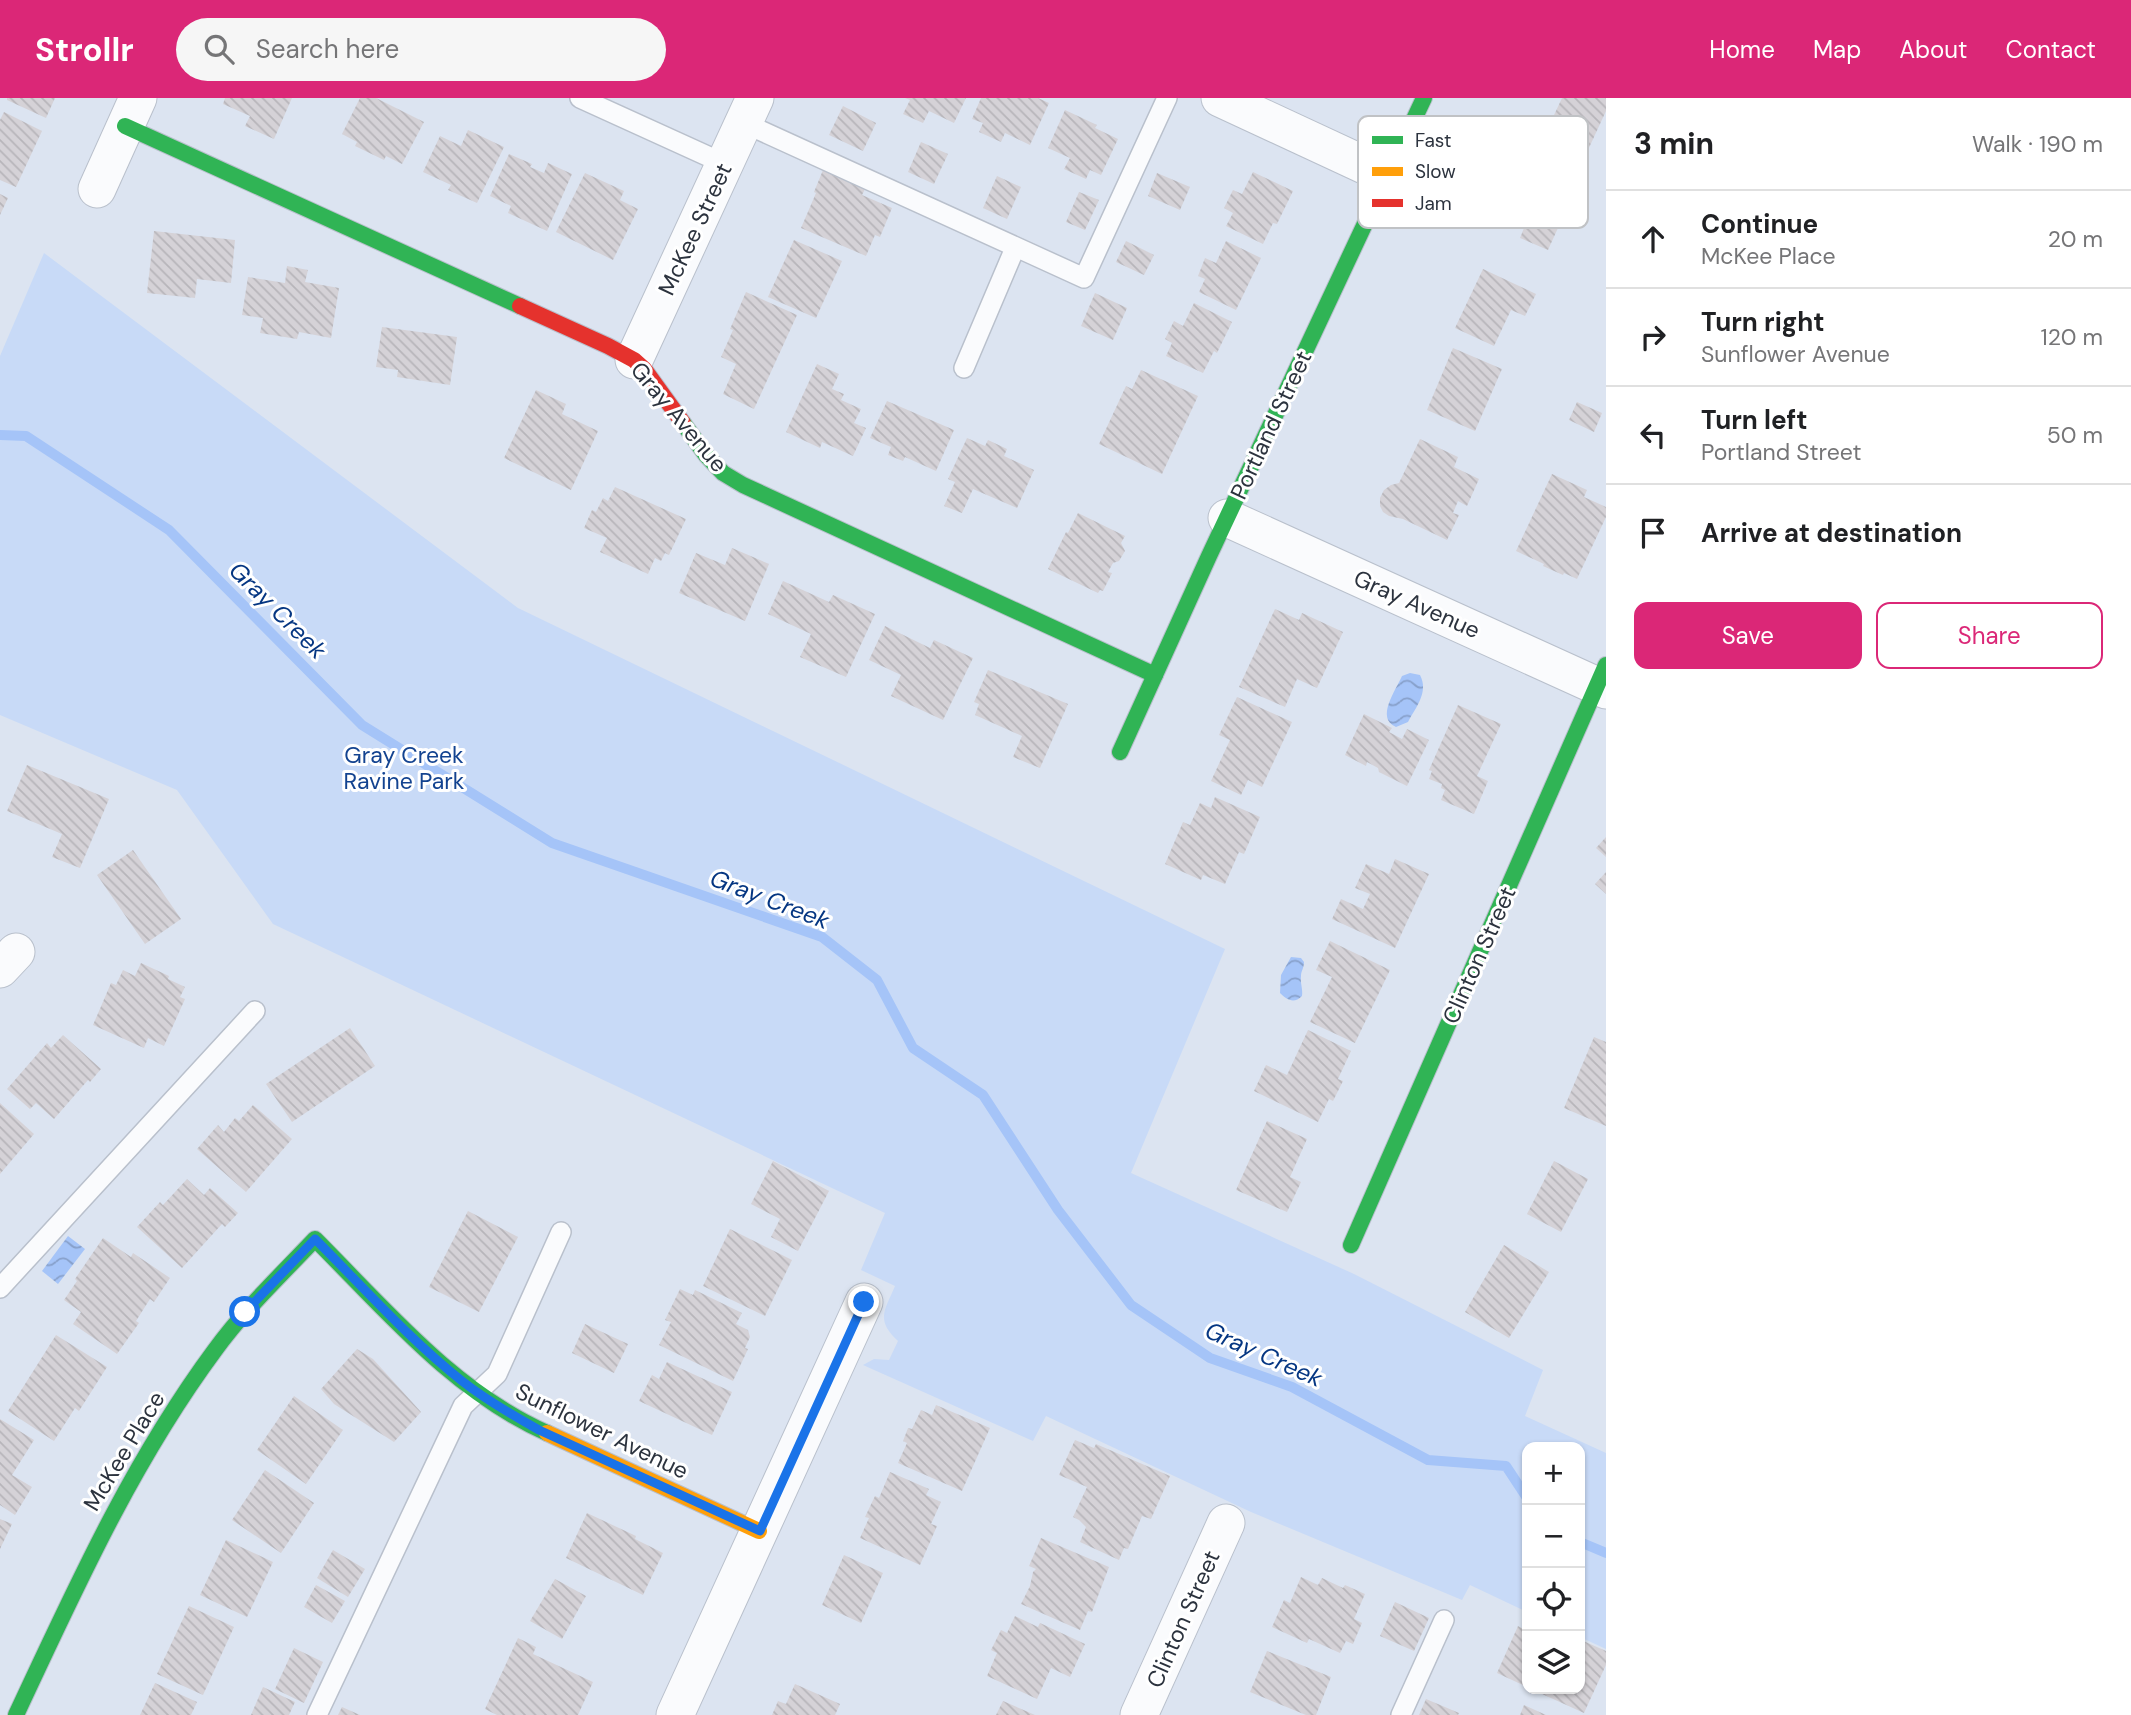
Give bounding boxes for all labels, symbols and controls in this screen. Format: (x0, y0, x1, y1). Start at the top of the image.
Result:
search box (176, 18, 666, 81)
text: Strollr (35, 28, 134, 71)
icon: search (200, 30, 238, 68)
text: Search here (256, 32, 399, 66)
text: Home (1709, 34, 1775, 65)
text: Map (1813, 34, 1861, 65)
text: About (1899, 34, 1968, 65)
text: Contact (2006, 34, 2096, 65)
legend (1358, 116, 1588, 228)
text: 3 min (1634, 124, 1714, 163)
text: Fast (1415, 128, 1451, 153)
text: Walk · 190 m (1972, 129, 2103, 159)
street label: McKee Street (651, 158, 739, 300)
text: Slow (1415, 159, 1456, 184)
text: Jam (1415, 191, 1452, 216)
text: Continue (1701, 207, 1818, 241)
icon: ahead (1634, 220, 1672, 258)
text: 20 m (2048, 224, 2103, 254)
text: McKee Place (1701, 241, 1836, 271)
text: Turn right (1701, 305, 1825, 339)
icon: right (1634, 318, 1672, 356)
text: 120 m (2040, 322, 2103, 352)
text: Sunflower Avenue (1701, 339, 1890, 369)
street label: Portland Street (1224, 346, 1318, 504)
street label: Gray Avenue (624, 356, 734, 478)
text: Turn left (1701, 403, 1808, 437)
icon: left (1634, 416, 1672, 454)
text: 50 m (2047, 420, 2103, 450)
text: Portland Street (1701, 437, 1861, 467)
icon: arrive (1634, 514, 1672, 552)
text: Arrive at destination (1701, 516, 1962, 550)
water label: Gray Creek (223, 555, 334, 666)
street label: Gray Avenue (1349, 563, 1485, 645)
button: Save (1634, 602, 1862, 669)
button: Share (1876, 602, 2103, 669)
park label: Gray Creek Ravine Park (344, 740, 465, 796)
water label: Gray Creek (706, 862, 835, 936)
street label: Clinton Street (1435, 882, 1523, 1028)
route end (848, 1286, 879, 1317)
route start (229, 1296, 260, 1327)
water label: Gray Creek (1200, 1314, 1328, 1394)
street label: Sunflower Avenue (511, 1376, 693, 1486)
street label: McKee Place (76, 1386, 172, 1516)
map controls (1522, 1442, 1585, 1694)
button: + (1522, 1442, 1585, 1505)
button: − (1522, 1505, 1585, 1568)
street label: Clinton Street (1139, 1546, 1227, 1692)
button: locate (1522, 1568, 1585, 1631)
button: layers (1522, 1631, 1585, 1694)

